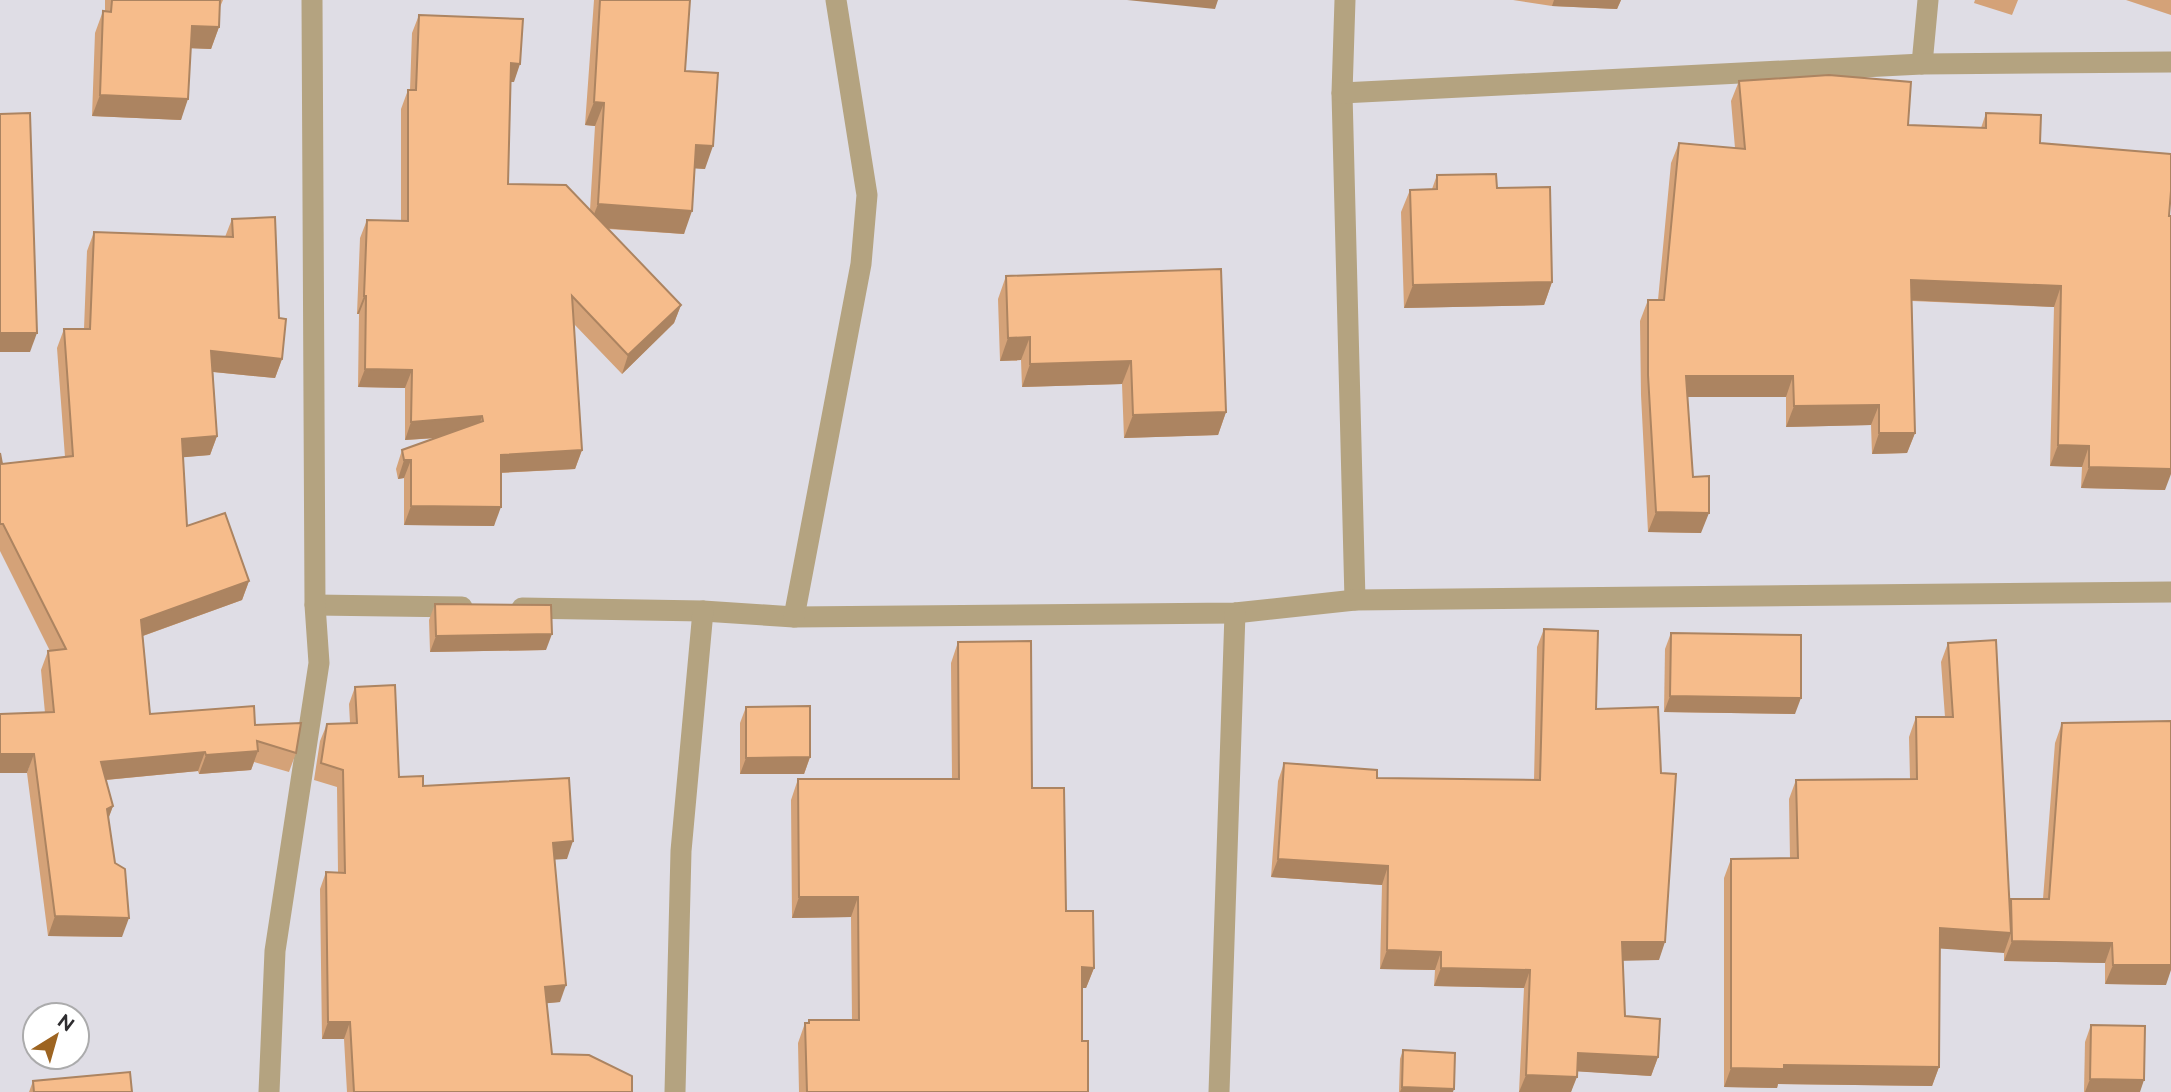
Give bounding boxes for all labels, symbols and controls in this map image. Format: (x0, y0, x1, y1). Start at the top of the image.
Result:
north arrow (21, 1001, 91, 1071)
text: N (54, 1009, 79, 1036)

